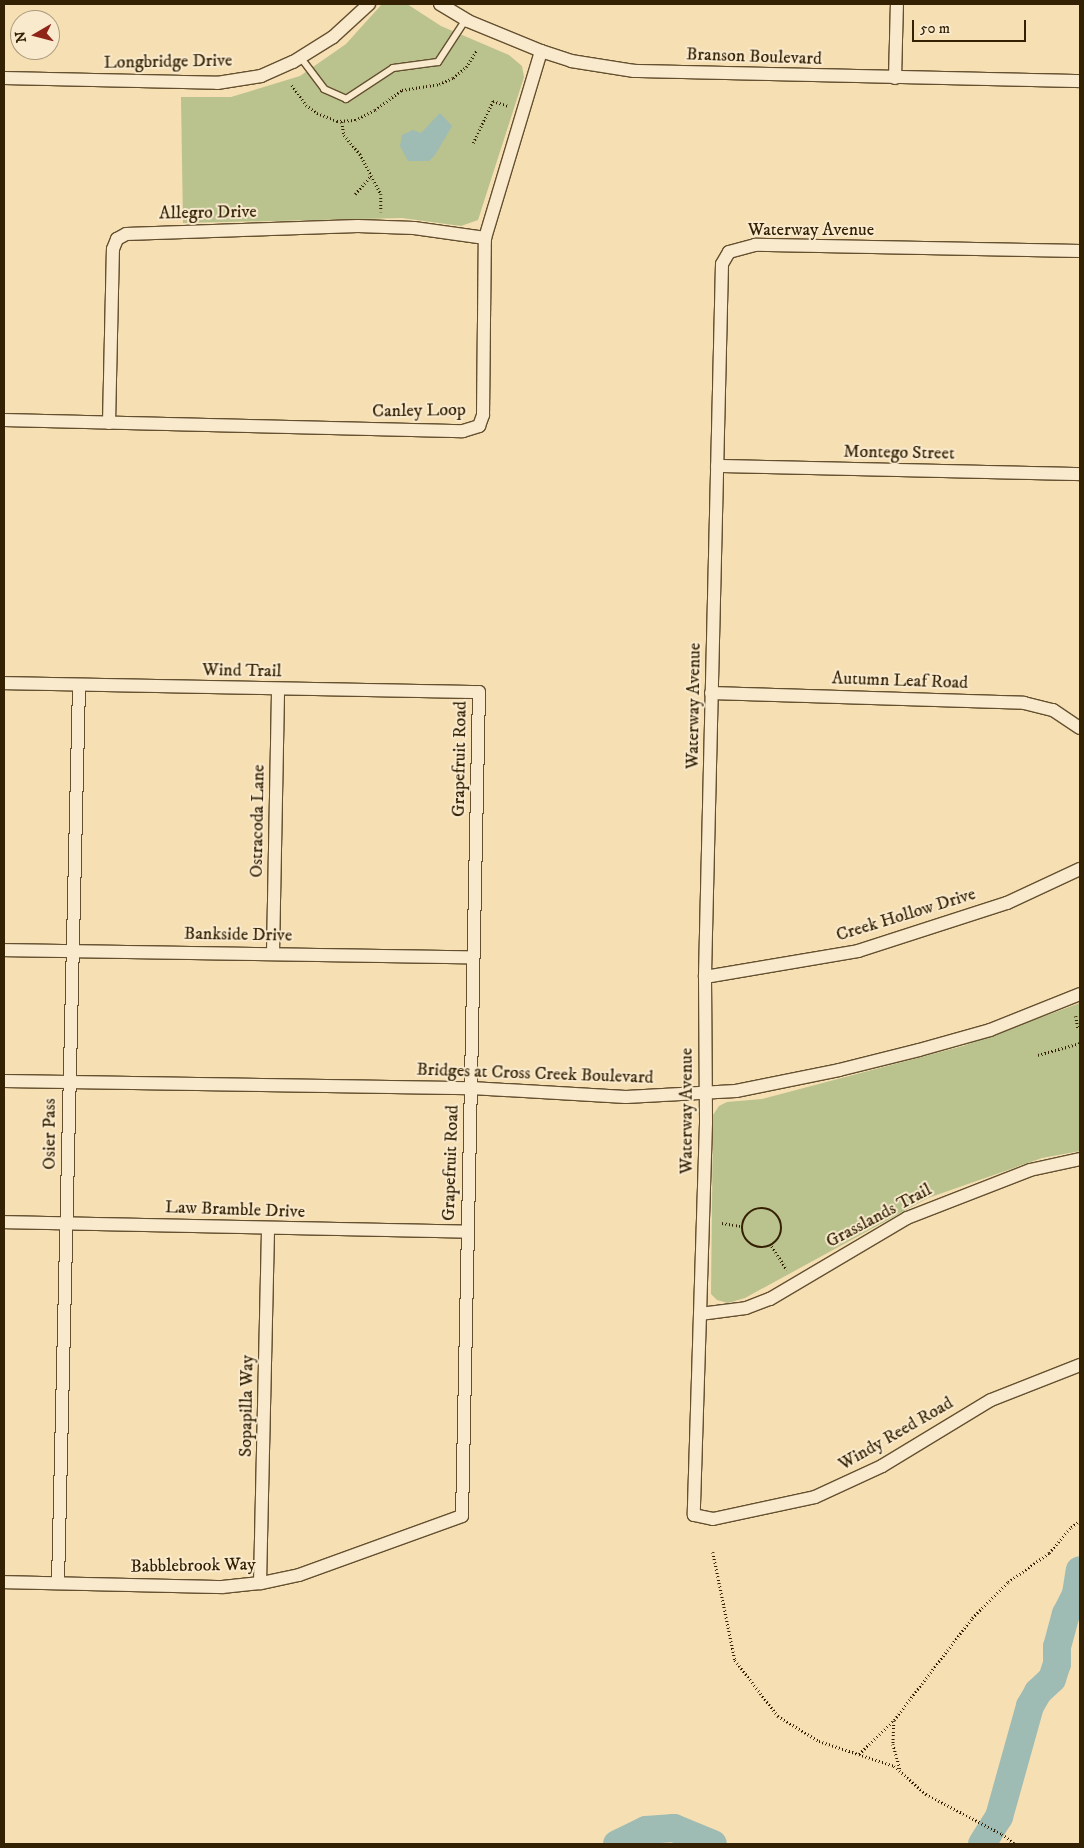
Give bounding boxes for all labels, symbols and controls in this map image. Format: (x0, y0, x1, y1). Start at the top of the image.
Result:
north arrow (10, 10, 60, 60)
scale bar (914, 10, 1028, 42)
text: 50 m (920, 19, 950, 38)
text: N (11, 30, 31, 44)
street label: Branson Boulevard (686, 44, 822, 70)
street label: Longbridge Drive (103, 50, 233, 74)
street label: Allegro Drive (159, 201, 257, 225)
street label: Waterway Avenue (748, 219, 874, 241)
street label: Canley Loop (372, 399, 466, 423)
street label: Montego Street (843, 441, 955, 465)
street label: Waterway Avenue (682, 643, 706, 769)
street label: Wind Trail (202, 660, 282, 682)
street label: Autumn Leaf Road (831, 668, 969, 694)
street label: Grapefruit Road (448, 701, 472, 817)
street label: Ostracoda Lane (246, 764, 270, 878)
street label: Creek Hollow Drive (834, 884, 978, 946)
street label: Bankside Drive (184, 923, 292, 947)
street label: Waterway Avenue (676, 1048, 698, 1174)
street label: Bridges at Cross Creek Boulevard (416, 1059, 654, 1089)
street label: Osier Pass (39, 1098, 61, 1170)
street label: Grapefruit Road (438, 1105, 464, 1221)
street label: Grasslands Trail (823, 1179, 935, 1253)
street label: Law Bramble Drive (165, 1197, 305, 1223)
street label: Sopapilla Way (235, 1355, 259, 1457)
street label: Windy Reed Road (835, 1392, 957, 1476)
street label: Babblebrook Way (130, 1554, 256, 1578)

